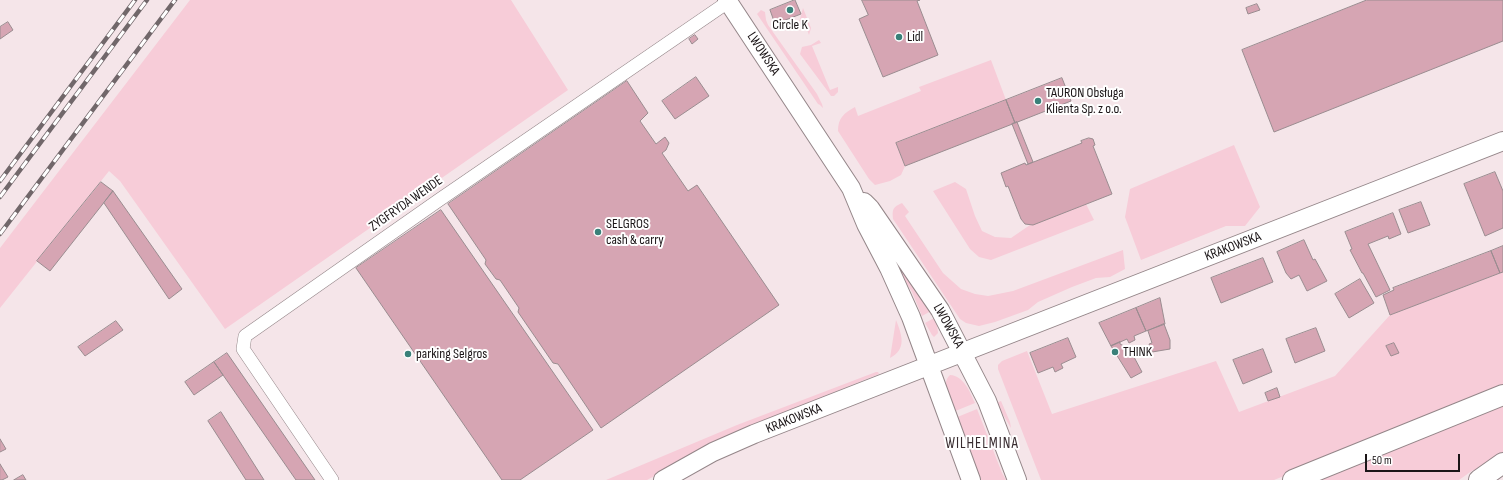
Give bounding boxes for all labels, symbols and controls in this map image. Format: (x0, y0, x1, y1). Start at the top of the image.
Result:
marker: Circle K (785, 5, 795, 15)
place label: Circle K (772, 17, 808, 33)
street label: LWOWSKA (743, 29, 783, 79)
place label: Lidl (907, 29, 923, 45)
marker: Lidl (894, 32, 904, 42)
place label: TAURON Obsługa Klienta Sp. z o.o. (1046, 85, 1124, 118)
marker: TAURON Obsługa Klienta Sp. z o.o. (1033, 96, 1043, 106)
street label: ZYGFRYDA WENDE (366, 173, 446, 235)
place label: SELGROS cash & carry (606, 216, 664, 248)
marker: SELGROS cash & carry (593, 227, 603, 237)
street label: KRAKOWSKA (1202, 229, 1264, 265)
street label: LWOWSKA (929, 301, 967, 351)
place label: THINK (1123, 344, 1152, 360)
place label: parking Selgros (416, 346, 487, 362)
marker: THINK (1110, 347, 1120, 357)
marker: parking Selgros (403, 349, 413, 359)
street label: KRAKOWSKA (763, 400, 825, 438)
district label: WILHELMINA (945, 435, 1019, 453)
scale bar (1367, 446, 1462, 472)
text: 50 m (1372, 453, 1392, 468)

